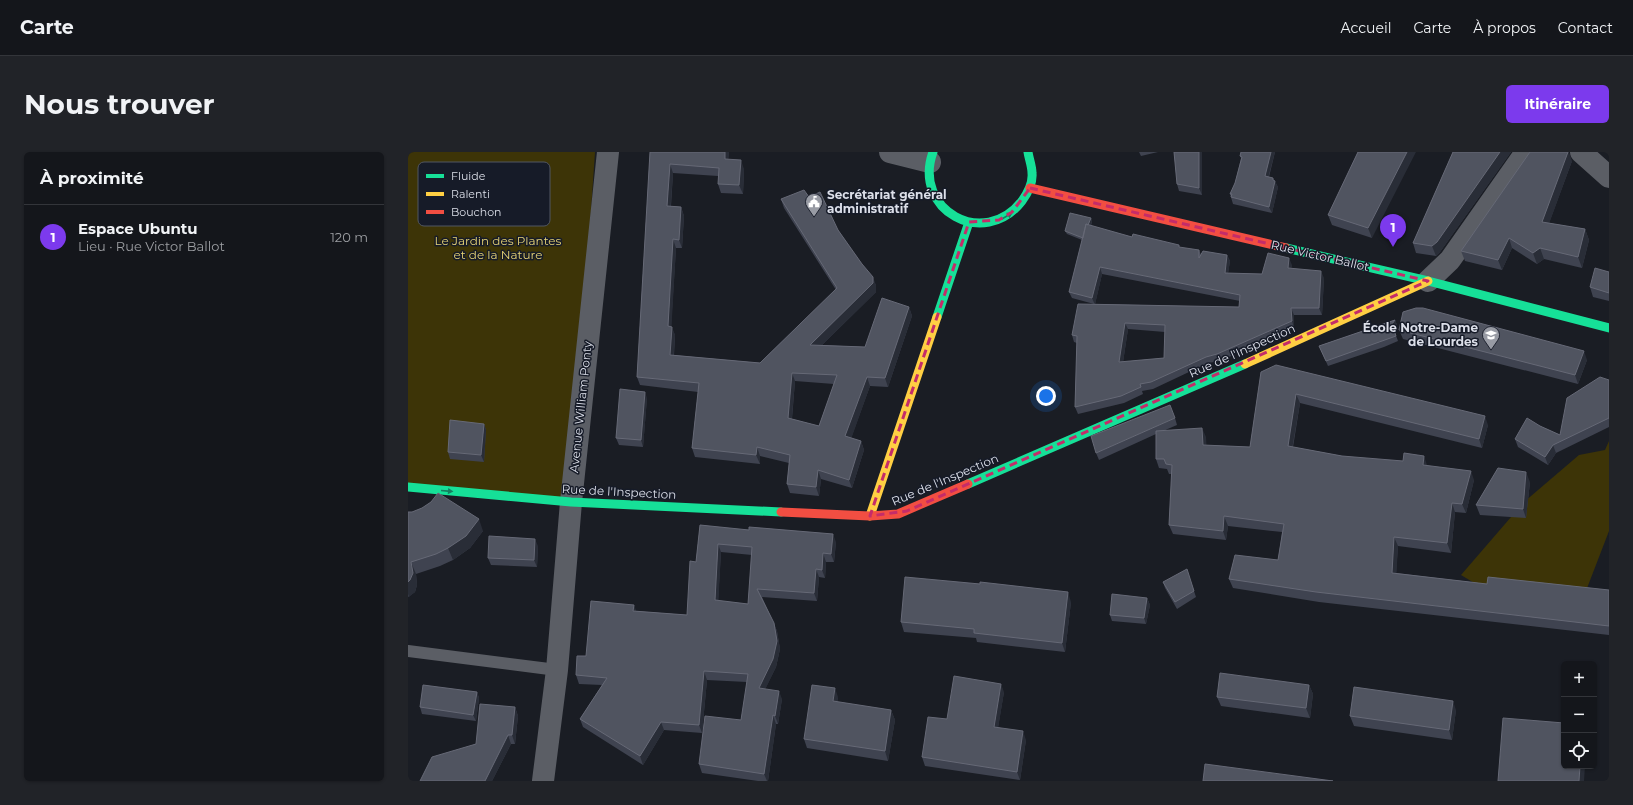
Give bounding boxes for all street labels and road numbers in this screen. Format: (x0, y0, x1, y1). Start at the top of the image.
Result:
street label: Rue Victor Ballot (1269, 237, 1371, 274)
street label: Rue de l'Inspection (1186, 320, 1297, 381)
street label: Avenue William Ponty (566, 340, 595, 474)
street label: Rue de l'Inspection (889, 450, 1001, 509)
street label: Rue de l'Inspection (561, 481, 677, 502)

